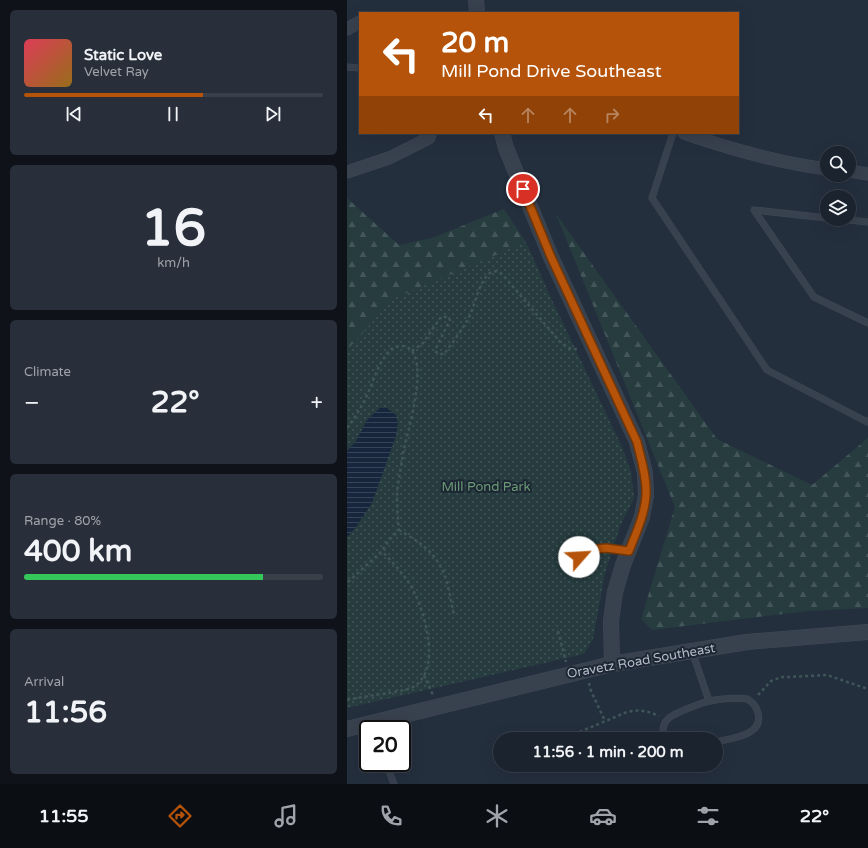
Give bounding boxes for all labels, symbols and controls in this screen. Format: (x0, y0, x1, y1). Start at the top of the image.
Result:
text: 20 m (441, 26, 509, 60)
icon: left (375, 28, 427, 80)
text: Static Love (84, 46, 162, 64)
text: Mill Pond Drive Southeast (441, 60, 662, 82)
text: Velvet Ray (84, 64, 149, 80)
icon: previous (63, 103, 85, 125)
icon: pause (162, 103, 184, 125)
icon: next (262, 103, 284, 125)
icon: left (475, 104, 497, 126)
icon: ahead (517, 104, 539, 126)
icon: ahead (559, 104, 581, 126)
icon: right (601, 104, 623, 126)
map controls (820, 146, 856, 226)
button: search (820, 146, 856, 182)
pin (506, 172, 540, 206)
icon: arrive (512, 178, 534, 200)
button: layers (820, 190, 856, 226)
text: 16 (141, 197, 206, 260)
text: km/h (157, 255, 190, 271)
text: Climate (24, 364, 71, 380)
text: 22° (151, 384, 200, 421)
text: − (24, 390, 40, 416)
text: + (311, 390, 323, 416)
park label: Mill Pond Park (441, 479, 531, 495)
text: Range · 80% (24, 513, 101, 529)
text: 400 km (24, 533, 132, 570)
position arrow (558, 536, 600, 578)
street label: Oravetz Road Southeast (566, 640, 716, 682)
text: Arrival (24, 674, 64, 690)
text: 11:56 (24, 694, 107, 731)
speed limit sign: 20 (359, 720, 411, 772)
text: 11:56 · 1 min · 200 m (533, 743, 683, 761)
icon: directions (166, 802, 194, 830)
icon: music (272, 802, 300, 830)
icon: phone (377, 802, 405, 830)
icon: climate (483, 802, 511, 830)
icon: car (589, 802, 617, 830)
icon: filters (694, 802, 722, 830)
text: 11:55 (39, 805, 89, 827)
text: 22° (800, 805, 829, 827)

